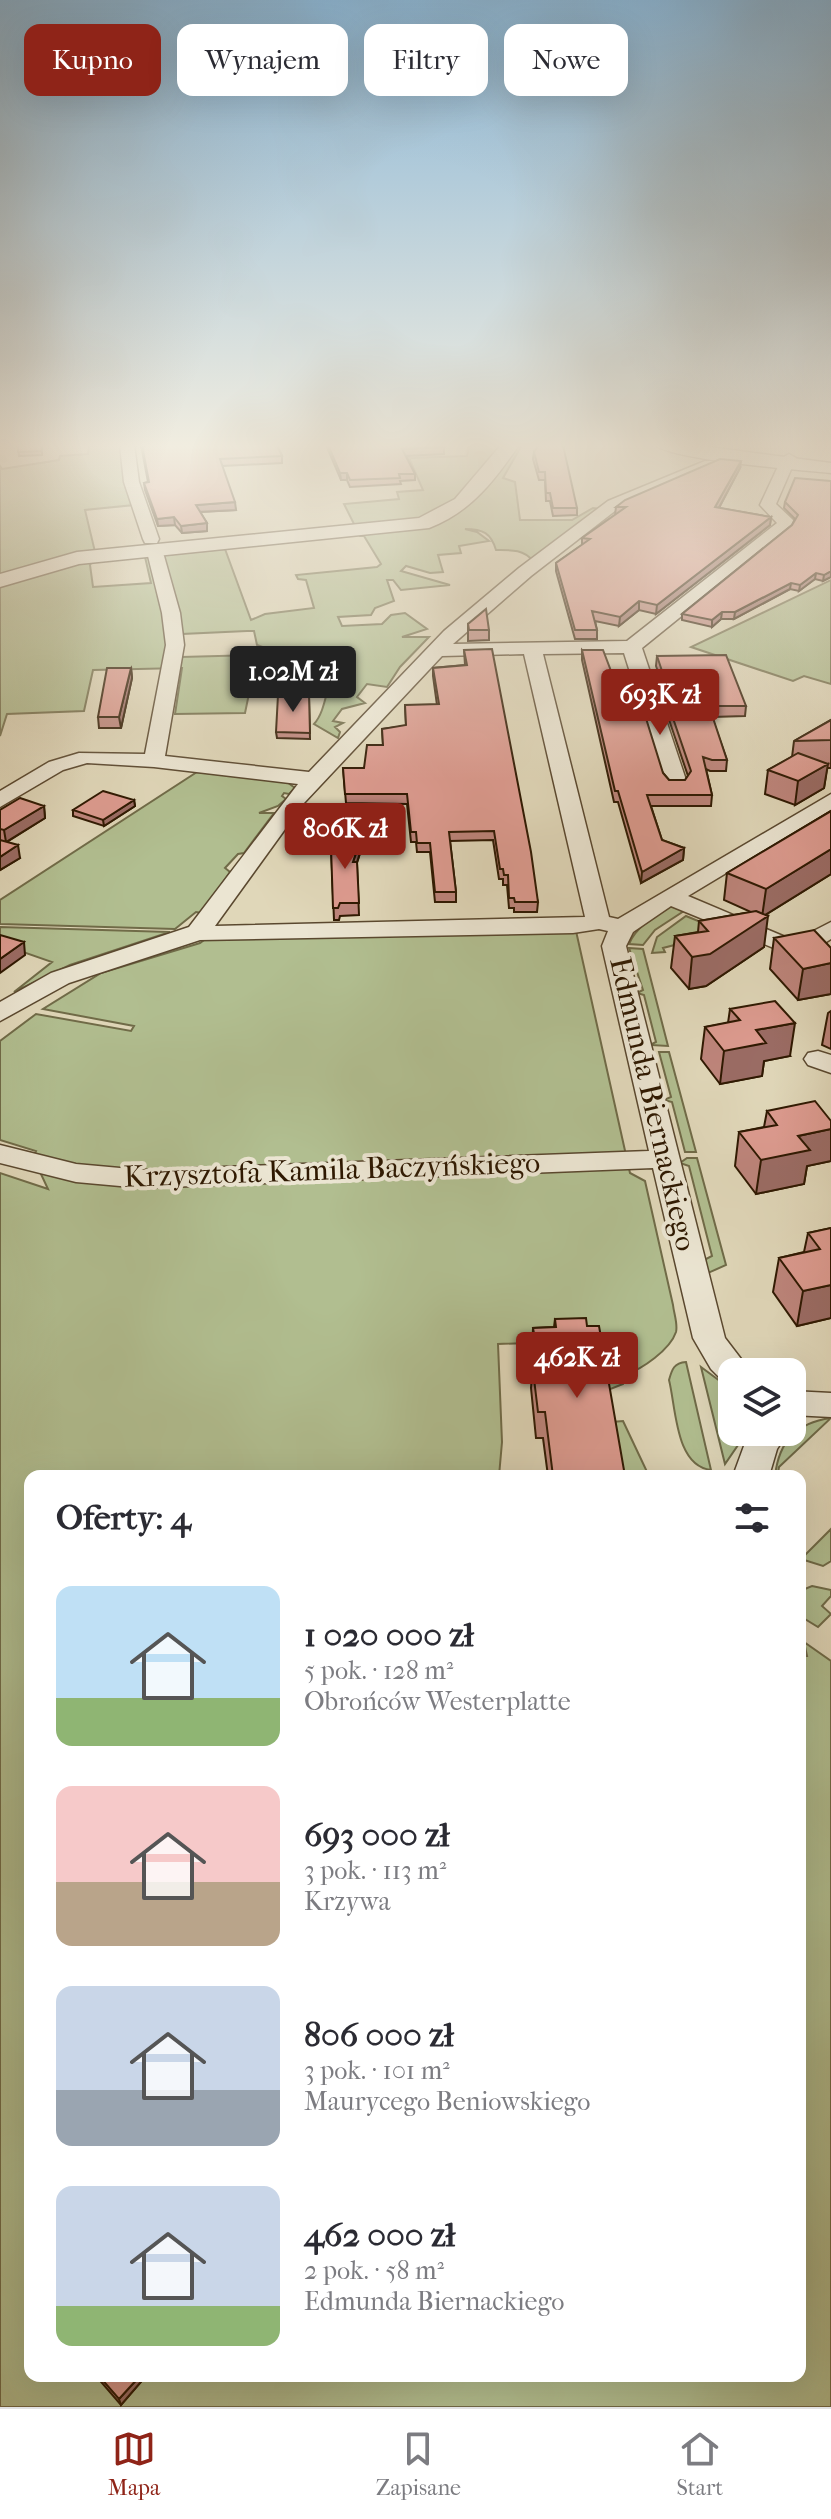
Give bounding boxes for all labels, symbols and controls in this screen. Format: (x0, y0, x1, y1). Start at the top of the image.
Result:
chip: Kupno (24, 24, 161, 96)
chip: Wynajem (177, 24, 348, 96)
chip: Filtry (364, 24, 488, 96)
chip: Nowe (504, 24, 628, 96)
pin: 1.02M zł (210, 646, 376, 714)
text: 1.02M zł (248, 656, 338, 687)
pin: 693K zł (586, 669, 734, 737)
text: 693K zł (619, 679, 701, 710)
pin: 806K zł (271, 803, 419, 871)
text: 806K zł (303, 813, 387, 844)
street label: Edmunda Biernackiego (602, 954, 704, 1254)
street label: Krzysztofa Kamila Baczyńskiego (123, 1145, 541, 1195)
pin: 462K zł (503, 1332, 651, 1400)
text: 462K zł (534, 1342, 620, 1373)
map controls (718, 1358, 806, 1446)
button: layers (718, 1358, 806, 1446)
icon: filters (730, 1496, 774, 1540)
text: Oferty: 4 (56, 1498, 191, 1538)
text: 1 020 000 zł (304, 1615, 474, 1655)
icon: home (120, 1618, 216, 1714)
text: 5 pok. · 128 m² (304, 1655, 453, 1686)
text: Obrońców Westerplatte (304, 1686, 571, 1717)
text: 693 000 zł (304, 1815, 450, 1855)
icon: home (120, 1818, 216, 1914)
text: 3 pok. · 113 m² (304, 1855, 446, 1886)
text: Krzywa (304, 1886, 390, 1917)
text: 806 000 zł (304, 2015, 454, 2055)
icon: home (120, 2018, 216, 2114)
text: 3 pok. · 101 m² (304, 2055, 450, 2086)
text: Maurycego Beniowskiego (304, 2086, 591, 2117)
text: 462 000 zł (304, 2215, 455, 2255)
icon: home (120, 2218, 216, 2314)
text: 2 pok. · 58 m² (304, 2255, 444, 2286)
text: Edmunda Biernackiego (304, 2286, 564, 2317)
tab: Mapa (108, 2427, 160, 2501)
tab: Zapisane (376, 2427, 461, 2501)
tab: Start (677, 2427, 723, 2501)

